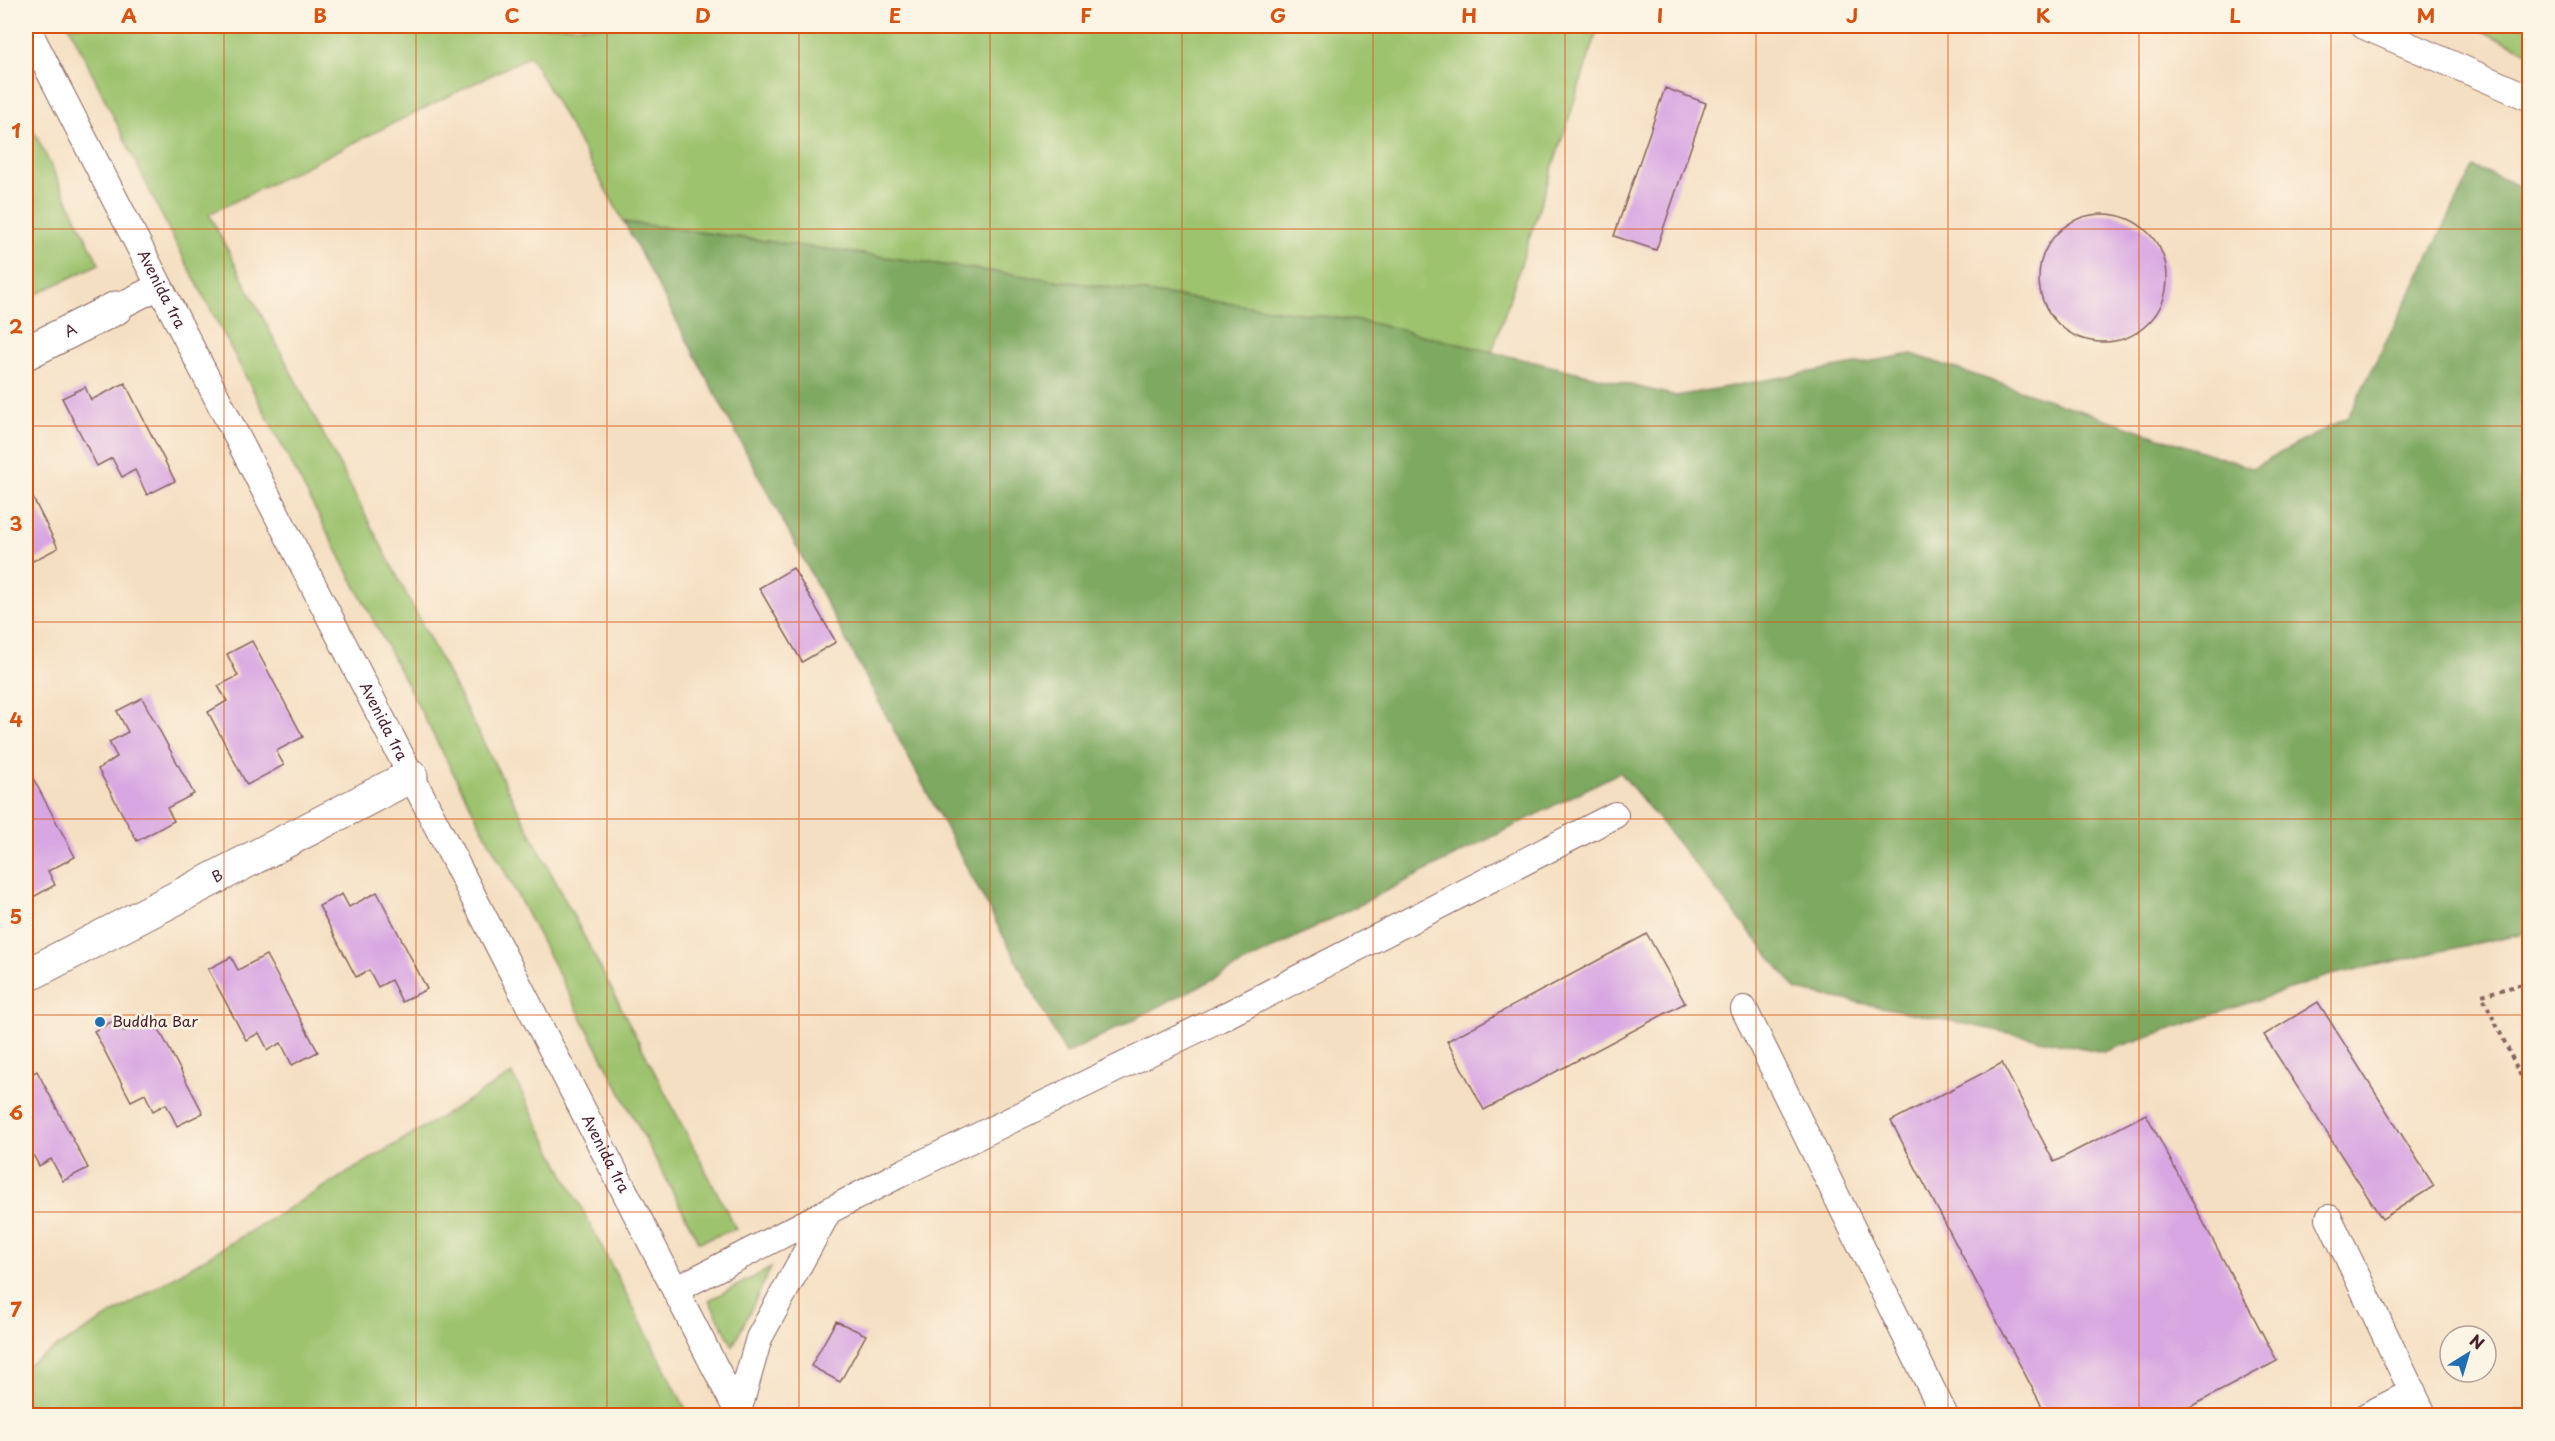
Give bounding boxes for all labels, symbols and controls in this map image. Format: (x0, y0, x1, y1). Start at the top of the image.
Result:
text: A (121, 0, 137, 30)
text: B (313, 0, 327, 30)
text: C (504, 0, 520, 30)
text: D (695, 0, 711, 30)
text: E (889, 0, 901, 30)
text: F (1080, 0, 1092, 30)
text: G (1270, 0, 1286, 30)
text: H (1461, 0, 1477, 30)
text: I (1657, 0, 1663, 30)
text: J (1846, 0, 1858, 30)
text: K (2036, 0, 2051, 30)
text: L (2229, 0, 2241, 30)
text: M (2417, 0, 2435, 30)
text: 1 (11, 115, 21, 145)
street label: Avenida 1ra (133, 245, 193, 333)
text: 2 (9, 311, 23, 341)
street label: A (60, 316, 80, 342)
text: 3 (9, 508, 23, 538)
street label: Avenida 1ra (355, 678, 415, 765)
text: 4 (9, 704, 23, 734)
street label: B (207, 863, 227, 888)
text: 5 (10, 901, 22, 931)
place label: Buddha Bar (112, 1009, 198, 1032)
marker: Buddha Bar (93, 1015, 107, 1029)
text: 6 (9, 1097, 23, 1127)
street label: Avenida 1ra (577, 1110, 637, 1197)
text: 7 (10, 1294, 22, 1324)
north arrow (2438, 1324, 2498, 1384)
text: N (2465, 1328, 2490, 1355)

